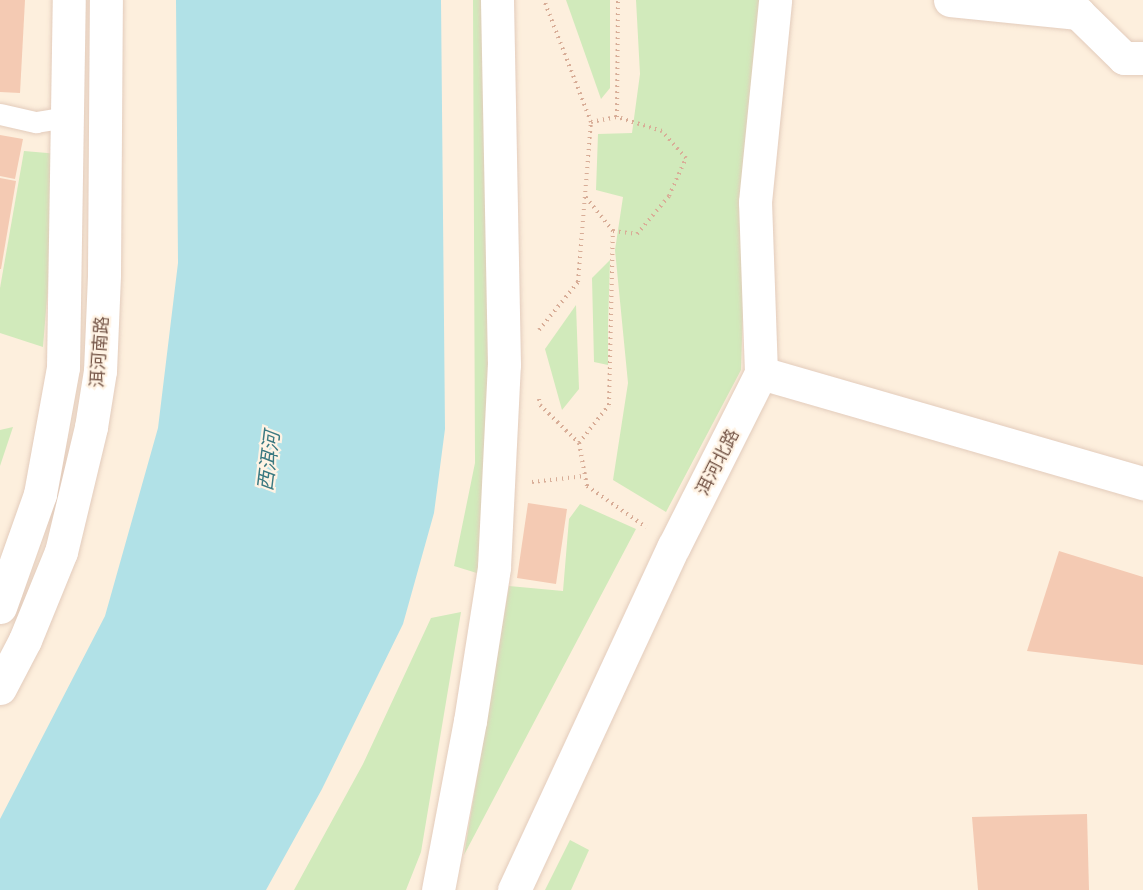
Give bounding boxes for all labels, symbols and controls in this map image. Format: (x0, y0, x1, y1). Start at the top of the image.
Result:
street label: 洱河南路 (86, 315, 112, 389)
street label: 洱河北路 (691, 425, 743, 499)
water label: 西洱河 (252, 430, 284, 492)

